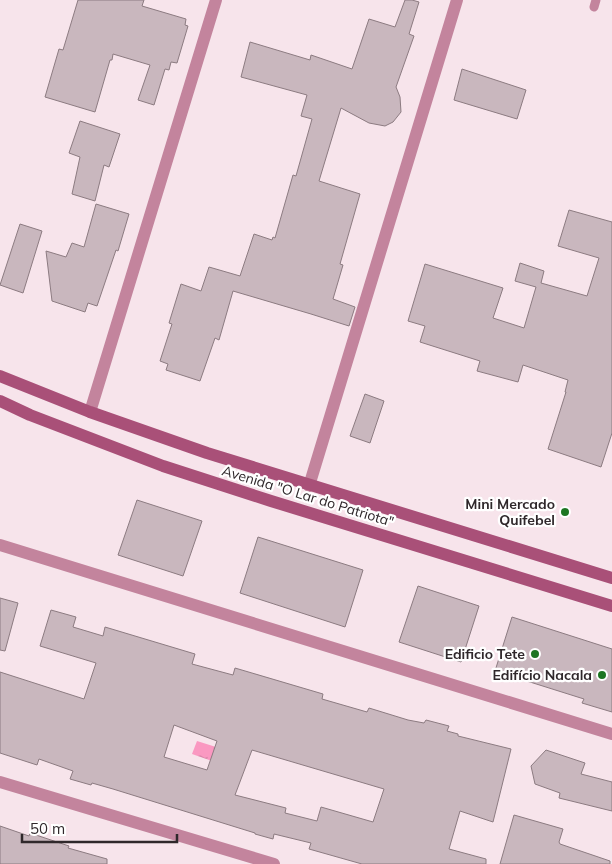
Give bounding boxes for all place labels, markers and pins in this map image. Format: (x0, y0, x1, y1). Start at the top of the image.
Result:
place label: Mini Mercado Quifebel (465, 495, 555, 529)
marker: Mini Mercado Quifebel (559, 506, 571, 518)
place label: Edificio Tete (445, 645, 525, 663)
marker: Edificio Tete (529, 648, 541, 660)
place label: Edifício Nacala (492, 666, 592, 684)
marker: Edifício Nacala (596, 669, 608, 681)

